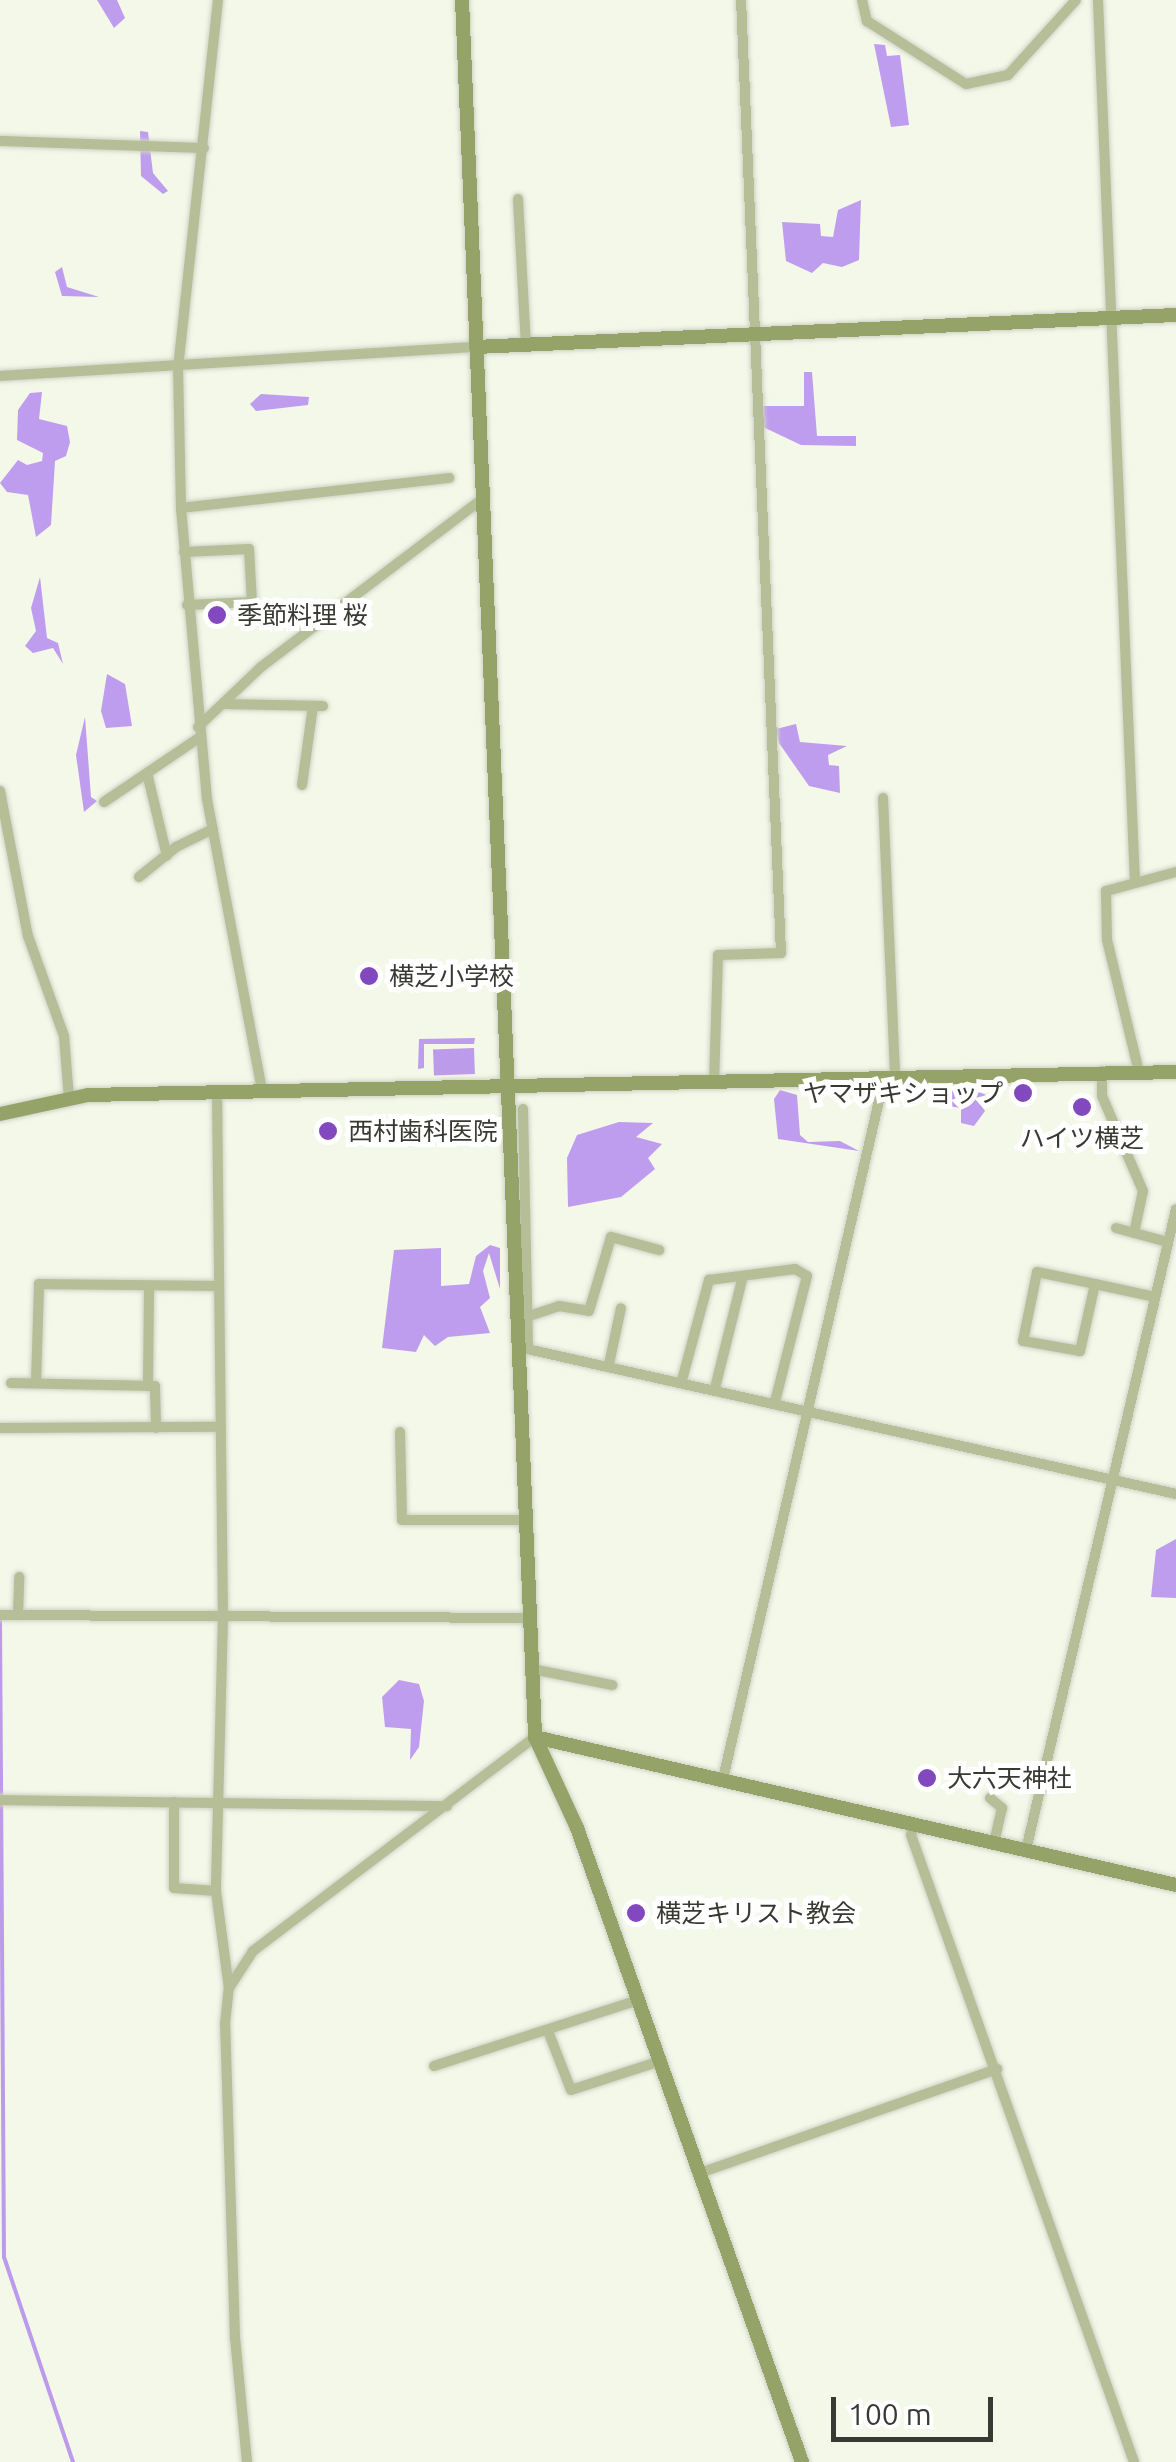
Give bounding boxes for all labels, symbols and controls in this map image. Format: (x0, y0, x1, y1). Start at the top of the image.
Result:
place label: 季節料理 桜 (237, 600, 368, 630)
marker: 季節料理 桜 (206, 604, 228, 626)
place label: 横芝小学校 (389, 961, 514, 991)
marker: 横芝小学校 (358, 965, 380, 987)
place label: ヤマザキショップ (803, 1078, 1003, 1108)
marker: ヤマザキショップ (1012, 1082, 1034, 1104)
marker: ハイツ横芝 (1071, 1096, 1093, 1118)
place label: 西村歯科医院 (348, 1116, 498, 1146)
marker: 西村歯科医院 (317, 1120, 339, 1142)
place label: ハイツ横芝 (1020, 1123, 1144, 1153)
place label: 大六天神社 (947, 1763, 1072, 1793)
marker: 大六天神社 (916, 1767, 938, 1789)
place label: 横芝キリスト教会 (656, 1898, 856, 1928)
marker: 横芝キリスト教会 (625, 1902, 647, 1924)
scale bar (836, 2377, 998, 2439)
text: 100 m (848, 2397, 932, 2431)

